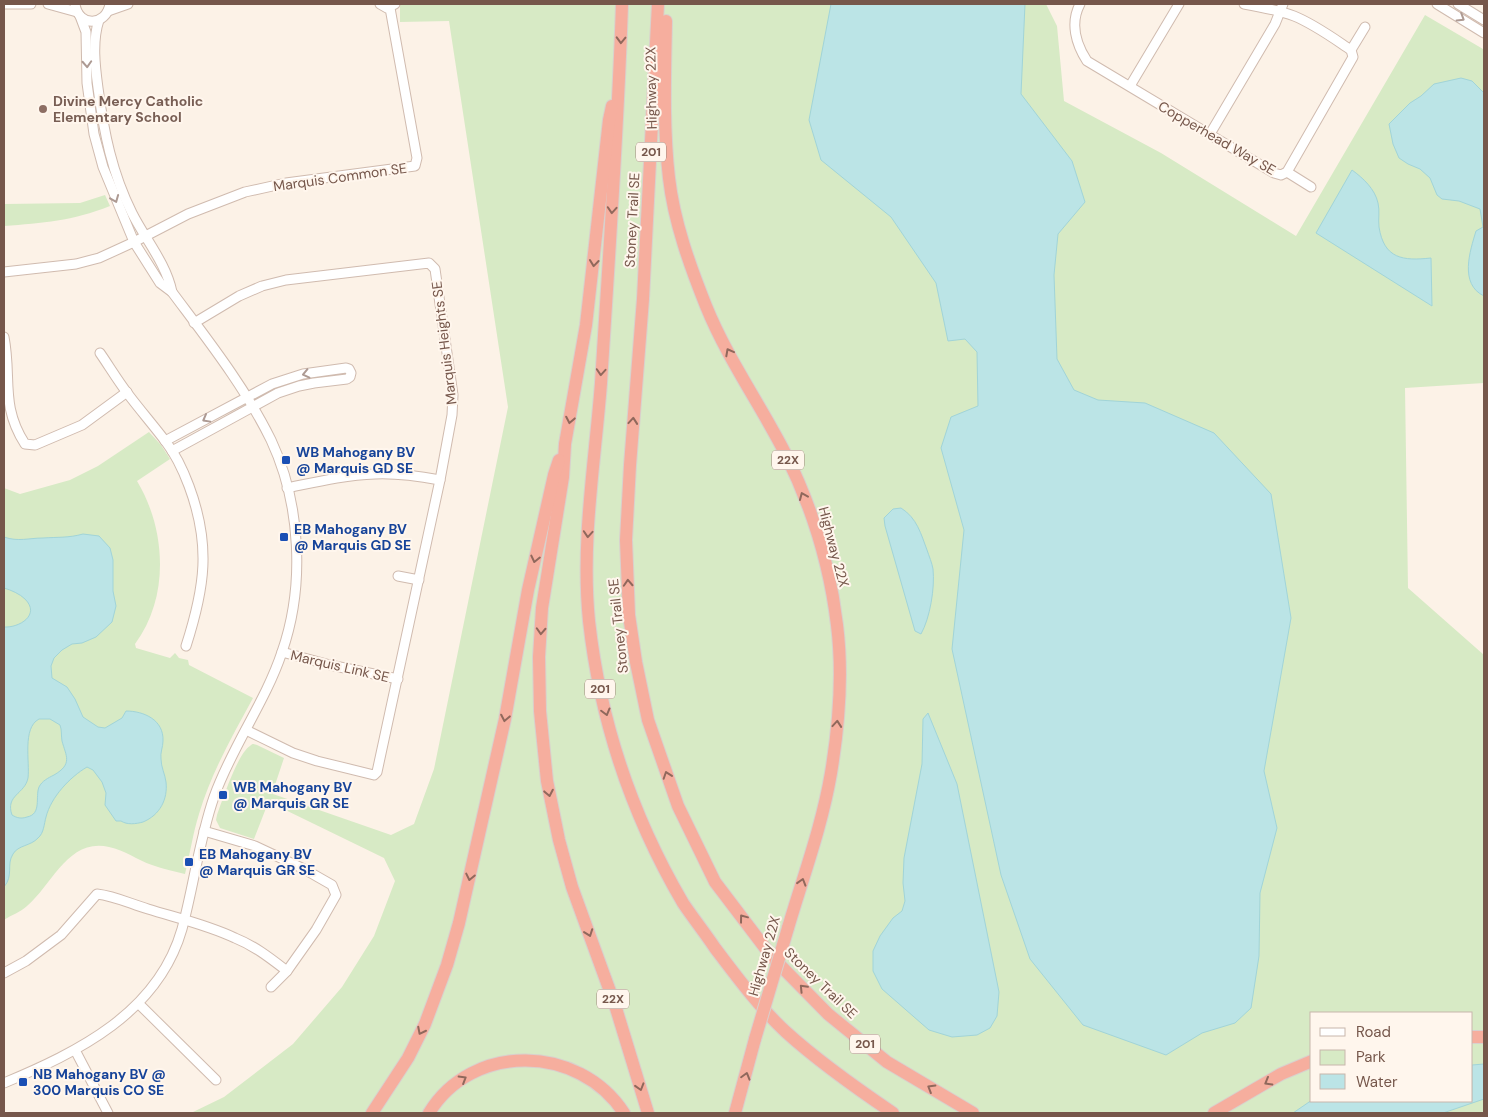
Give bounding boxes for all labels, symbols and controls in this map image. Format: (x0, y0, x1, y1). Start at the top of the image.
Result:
one-way arrow (1455, 12, 1464, 22)
one-way arrow (615, 36, 626, 44)
street label: Highway 22X (641, 47, 661, 129)
one-way arrow (81, 60, 92, 68)
place label: Divine Mercy Catholic Elementary School (53, 92, 203, 126)
street label: Copperhead Way SE (1155, 97, 1279, 179)
marker: Divine Mercy Catholic Elementary School (37, 103, 49, 115)
road number: 201 (636, 142, 666, 162)
street label: Marquis Common SE (272, 159, 408, 195)
street label: Stoney Trail SE (621, 172, 643, 268)
one-way arrow (109, 194, 120, 203)
one-way arrow (607, 206, 618, 214)
one-way arrow (589, 260, 600, 268)
street label: Marquis Heights SE (427, 280, 461, 406)
one-way arrow (725, 348, 735, 357)
one-way arrow (301, 368, 310, 379)
one-way arrow (596, 368, 607, 376)
one-way arrow (202, 413, 211, 423)
one-way arrow (565, 415, 575, 424)
one-way arrow (627, 416, 638, 424)
place label: WB Mahogany BV @ Marquis GD SE (296, 443, 415, 477)
road number: 22X (772, 450, 804, 470)
marker: WB Mahogany BV @ Marquis GD SE (280, 454, 292, 466)
one-way arrow (799, 492, 810, 501)
street label: Highway 22X (815, 505, 853, 589)
place label: EB Mahogany BV @ Marquis GD SE (294, 520, 411, 554)
one-way arrow (582, 530, 593, 538)
marker: EB Mahogany BV @ Marquis GD SE (278, 531, 290, 543)
one-way arrow (530, 554, 541, 563)
street label: Stoney Trail SE (604, 578, 632, 674)
one-way arrow (622, 578, 633, 586)
one-way arrow (535, 627, 546, 635)
street label: Marquis Link SE (289, 646, 391, 686)
road number: 201 (585, 680, 615, 699)
one-way arrow (600, 708, 610, 716)
one-way arrow (500, 714, 510, 722)
one-way arrow (831, 719, 842, 727)
one-way arrow (663, 772, 673, 780)
place label: WB Mahogany BV @ Marquis GR SE (233, 778, 352, 812)
one-way arrow (543, 788, 554, 797)
marker: WB Mahogany BV @ Marquis GR SE (217, 789, 229, 801)
place label: EB Mahogany BV @ Marquis GR SE (199, 845, 315, 879)
marker: EB Mahogany BV @ Marquis GR SE (183, 856, 195, 868)
one-way arrow (465, 872, 475, 881)
one-way arrow (796, 878, 806, 886)
one-way arrow (740, 914, 749, 924)
street label: Highway 22X (744, 914, 784, 998)
one-way arrow (583, 928, 593, 936)
street label: Stoney Trail SE (781, 944, 861, 1023)
one-way arrow (800, 985, 809, 994)
road number: 22X (597, 990, 629, 1009)
legend (1310, 1012, 1473, 1102)
text: Road (1356, 1022, 1391, 1042)
one-way arrow (417, 1026, 427, 1035)
road number: 201 (850, 1034, 880, 1054)
text: Park (1356, 1047, 1386, 1067)
place label: NB Mahogany BV @ 300 Marquis CO SE (33, 1065, 166, 1099)
text: Water (1356, 1072, 1398, 1092)
one-way arrow (740, 1073, 750, 1081)
one-way arrow (1264, 1075, 1273, 1085)
marker: NB Mahogany BV @ 300 Marquis CO SE (17, 1076, 29, 1088)
one-way arrow (457, 1076, 466, 1086)
one-way arrow (635, 1082, 645, 1090)
one-way arrow (927, 1085, 936, 1095)

